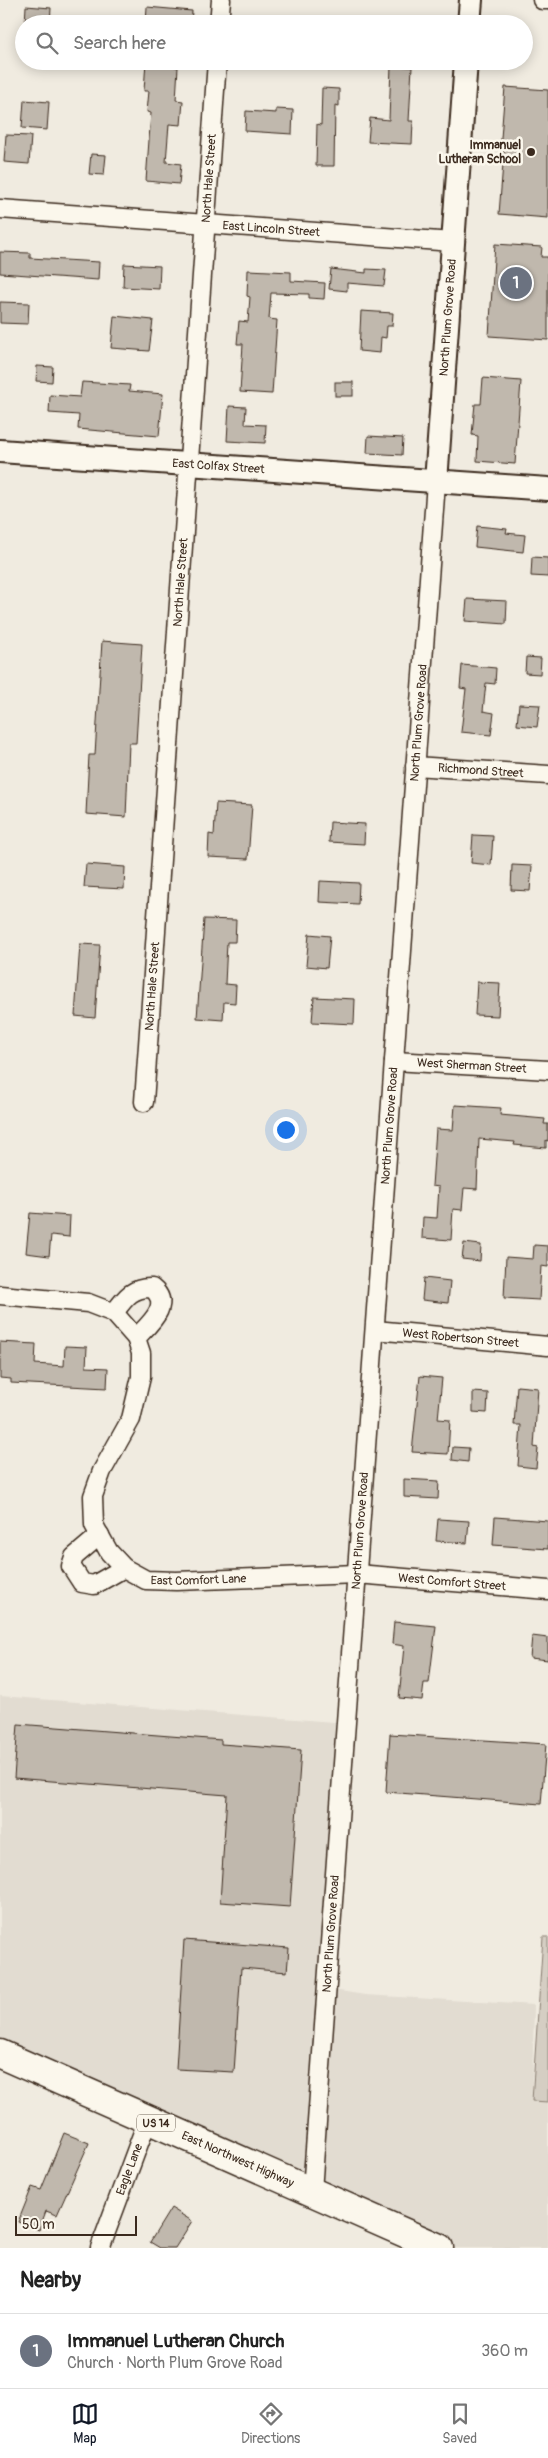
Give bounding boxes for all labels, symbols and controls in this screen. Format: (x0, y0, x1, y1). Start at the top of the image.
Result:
search box (15, 15, 533, 70)
icon: search (33, 29, 61, 57)
text: Search here (73, 31, 166, 55)
street label: North Hale Street (199, 133, 220, 223)
place label: Immanuel Lutheran School (438, 138, 521, 167)
marker: Immanuel Lutheran School (525, 146, 537, 158)
street label: East Lincoln Street (222, 218, 321, 240)
street label: North Plum Grove Road (437, 258, 460, 377)
pin: 1 (500, 264, 532, 302)
street label: East Colfax Street (172, 456, 265, 477)
street label: North Hale Street (170, 537, 192, 627)
street label: North Plum Grove Road (407, 664, 431, 782)
street label: Richmond Street (438, 761, 524, 781)
street label: North Hale Street (142, 941, 163, 1031)
street label: West Sherman Street (417, 1055, 527, 1077)
street label: North Plum Grove Road (378, 1066, 402, 1185)
your location (273, 1117, 299, 1143)
street label: West Robertson Street (402, 1326, 520, 1351)
street label: North Plum Grove Road (349, 1471, 372, 1590)
street label: West Comfort Street (397, 1570, 507, 1594)
street label: East Comfort Lane (150, 1571, 247, 1589)
street label: North Plum Grove Road (319, 1874, 343, 1993)
road number: US 14 (137, 2114, 175, 2132)
street label: East Northwest Highway (179, 2128, 296, 2191)
street label: Eagle Lane (113, 2141, 146, 2197)
scale bar (15, 2213, 138, 2236)
text: 50 m (22, 2216, 55, 2233)
text: Nearby (20, 2267, 81, 2294)
text: Immanuel Lutheran Church (67, 2329, 284, 2353)
text: 1 (33, 2341, 39, 2361)
text: 360 m (481, 2341, 528, 2361)
text: Church · North Plum Grove Road (67, 2353, 283, 2373)
tab: Map (71, 2400, 99, 2447)
tab: Directions (241, 2400, 300, 2447)
tab: Saved (442, 2400, 477, 2447)

